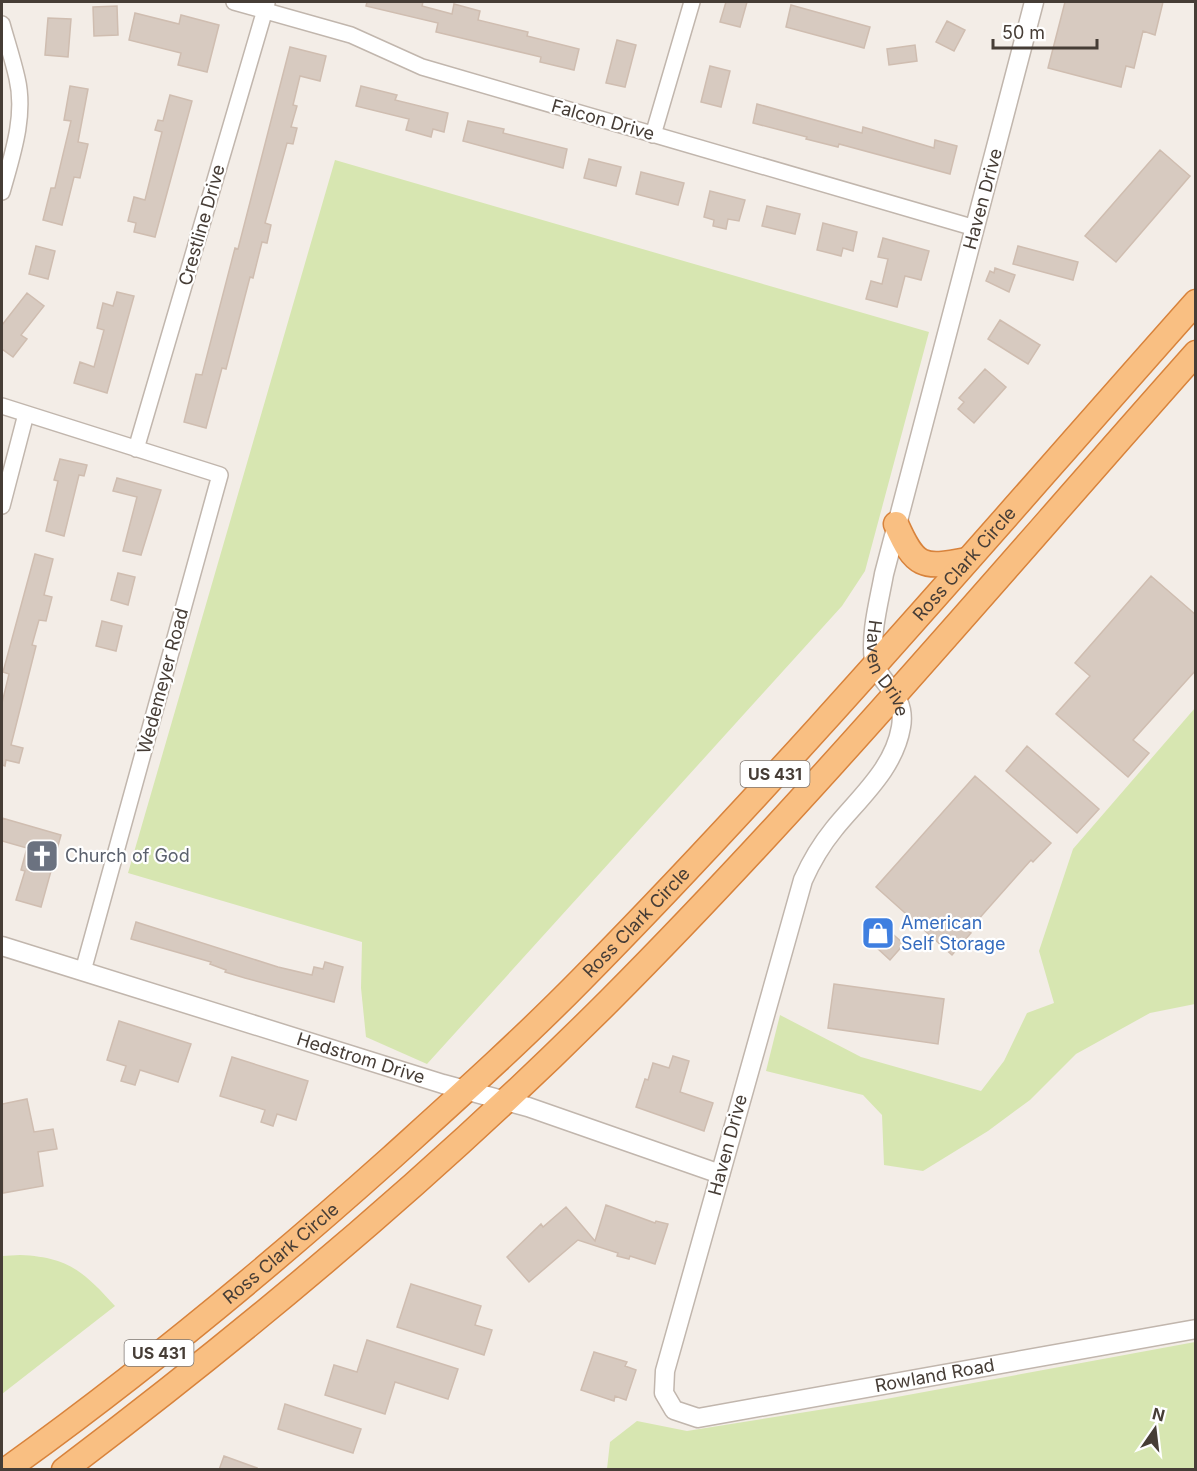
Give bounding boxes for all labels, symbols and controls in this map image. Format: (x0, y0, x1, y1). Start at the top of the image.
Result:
scale bar (993, 12, 1096, 50)
text: 50 m (1002, 22, 1045, 43)
street label: Falcon Drive (549, 95, 657, 144)
street label: Haven Drive (959, 146, 1006, 252)
street label: Crestline Drive (174, 162, 229, 288)
street label: Ross Clark Circle (908, 502, 1020, 625)
street label: Wedemeyer Road (133, 606, 192, 756)
street label: Haven Drive (863, 619, 913, 718)
road number: US 431 (740, 761, 810, 787)
church icon: Church of God (24, 838, 60, 874)
place label: Church of God (65, 845, 190, 866)
street label: Ross Clark Circle (578, 863, 694, 982)
place label: American Self Storage (901, 912, 1006, 954)
shop icon: American Self Storage (860, 915, 896, 951)
street label: Hedstrom Drive (294, 1028, 428, 1088)
street label: Haven Drive (704, 1092, 751, 1198)
street label: Ross Clark Circle (219, 1198, 343, 1308)
road number: US 431 (124, 1340, 194, 1366)
street label: Rowland Road (873, 1354, 996, 1396)
north arrow (1125, 1399, 1185, 1459)
text: N (1150, 1403, 1167, 1426)

